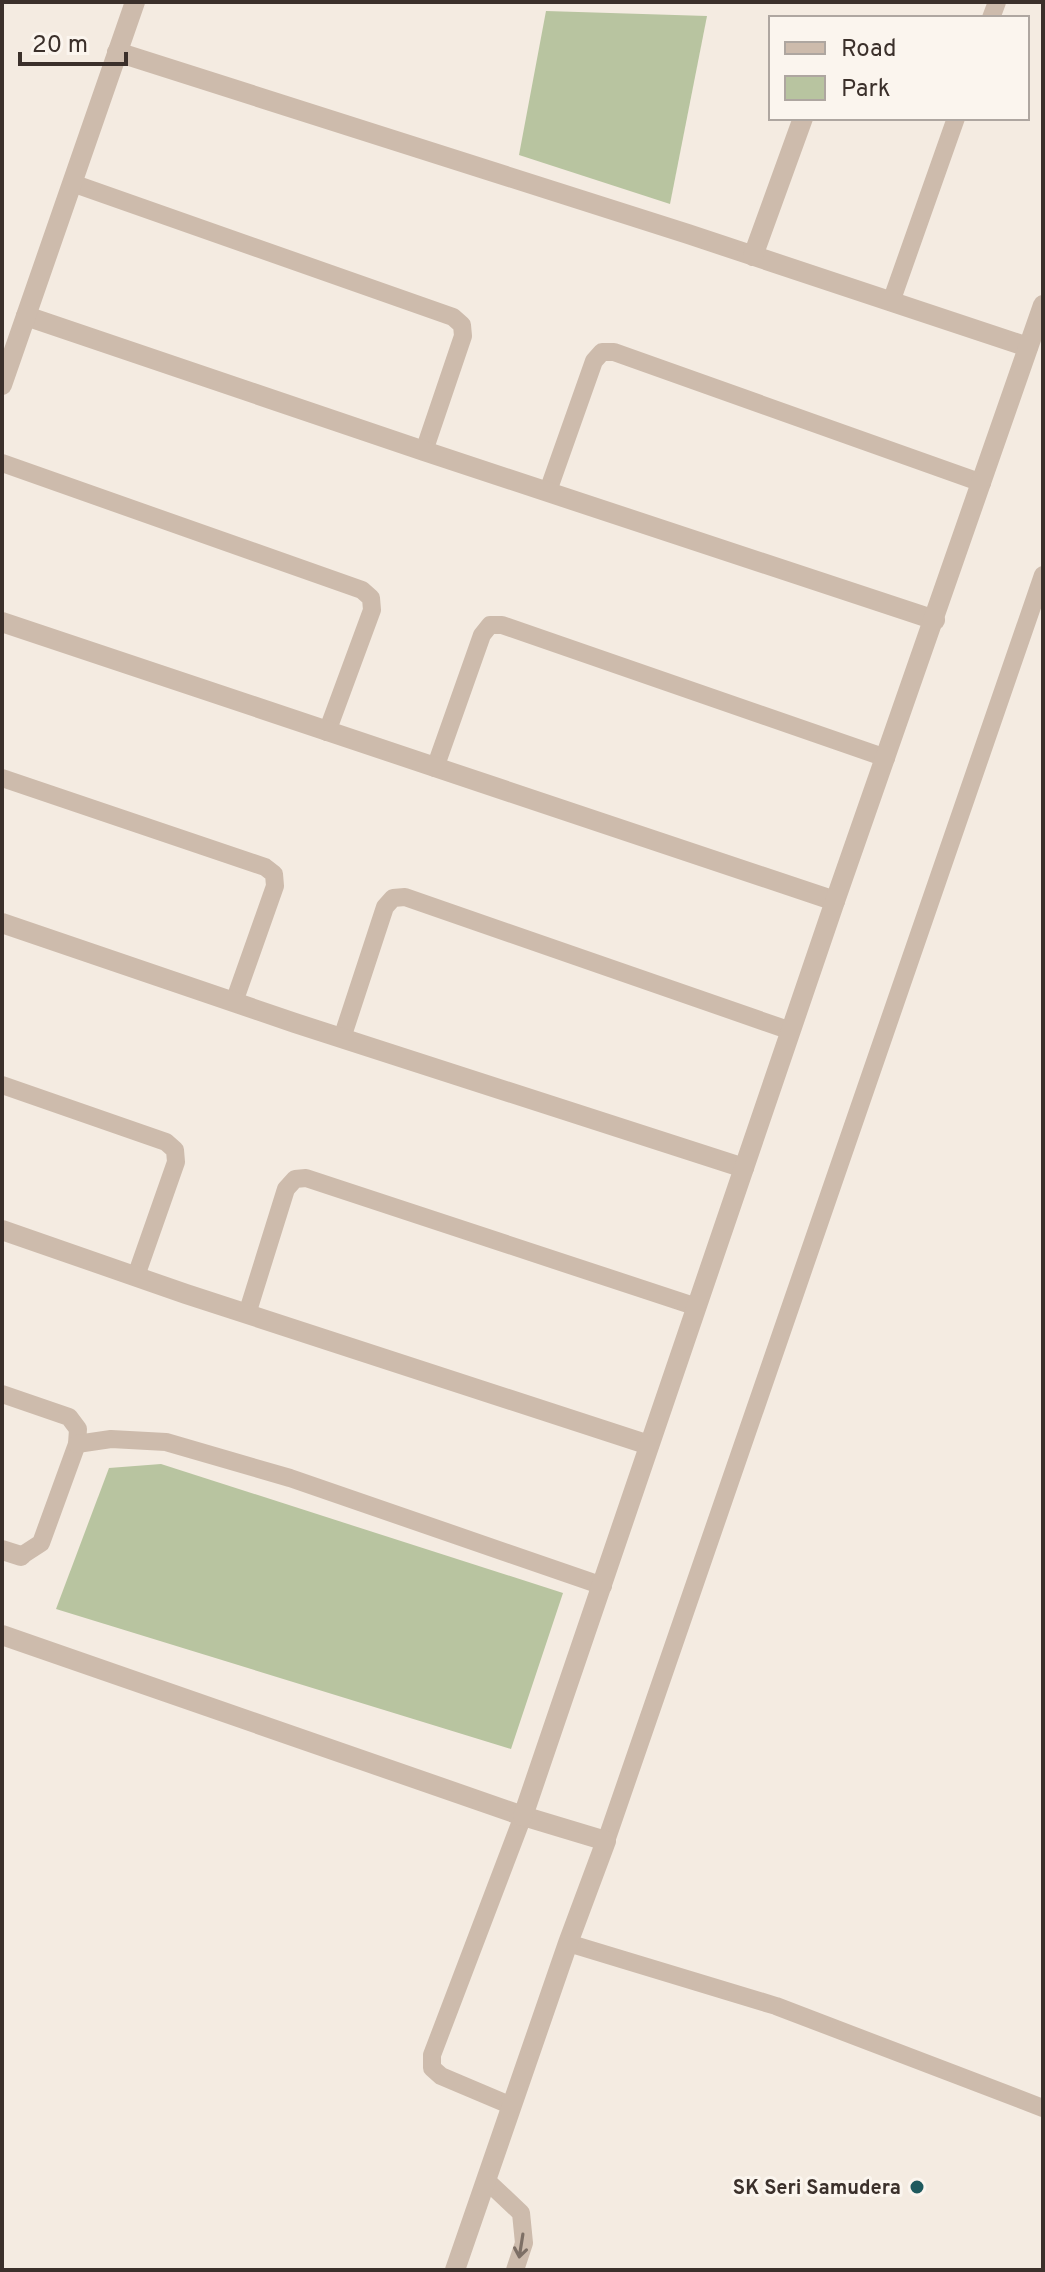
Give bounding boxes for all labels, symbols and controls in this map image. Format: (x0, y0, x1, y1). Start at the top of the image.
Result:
scale bar (20, 16, 126, 66)
legend (769, 16, 1029, 120)
text: 20 m (32, 31, 88, 61)
text: Road (841, 35, 897, 65)
text: Park (841, 75, 891, 105)
place label: SK Seri Samudera (733, 2176, 901, 2202)
marker: SK Seri Samudera (908, 2178, 926, 2196)
one-way arrow (512, 2232, 527, 2258)

